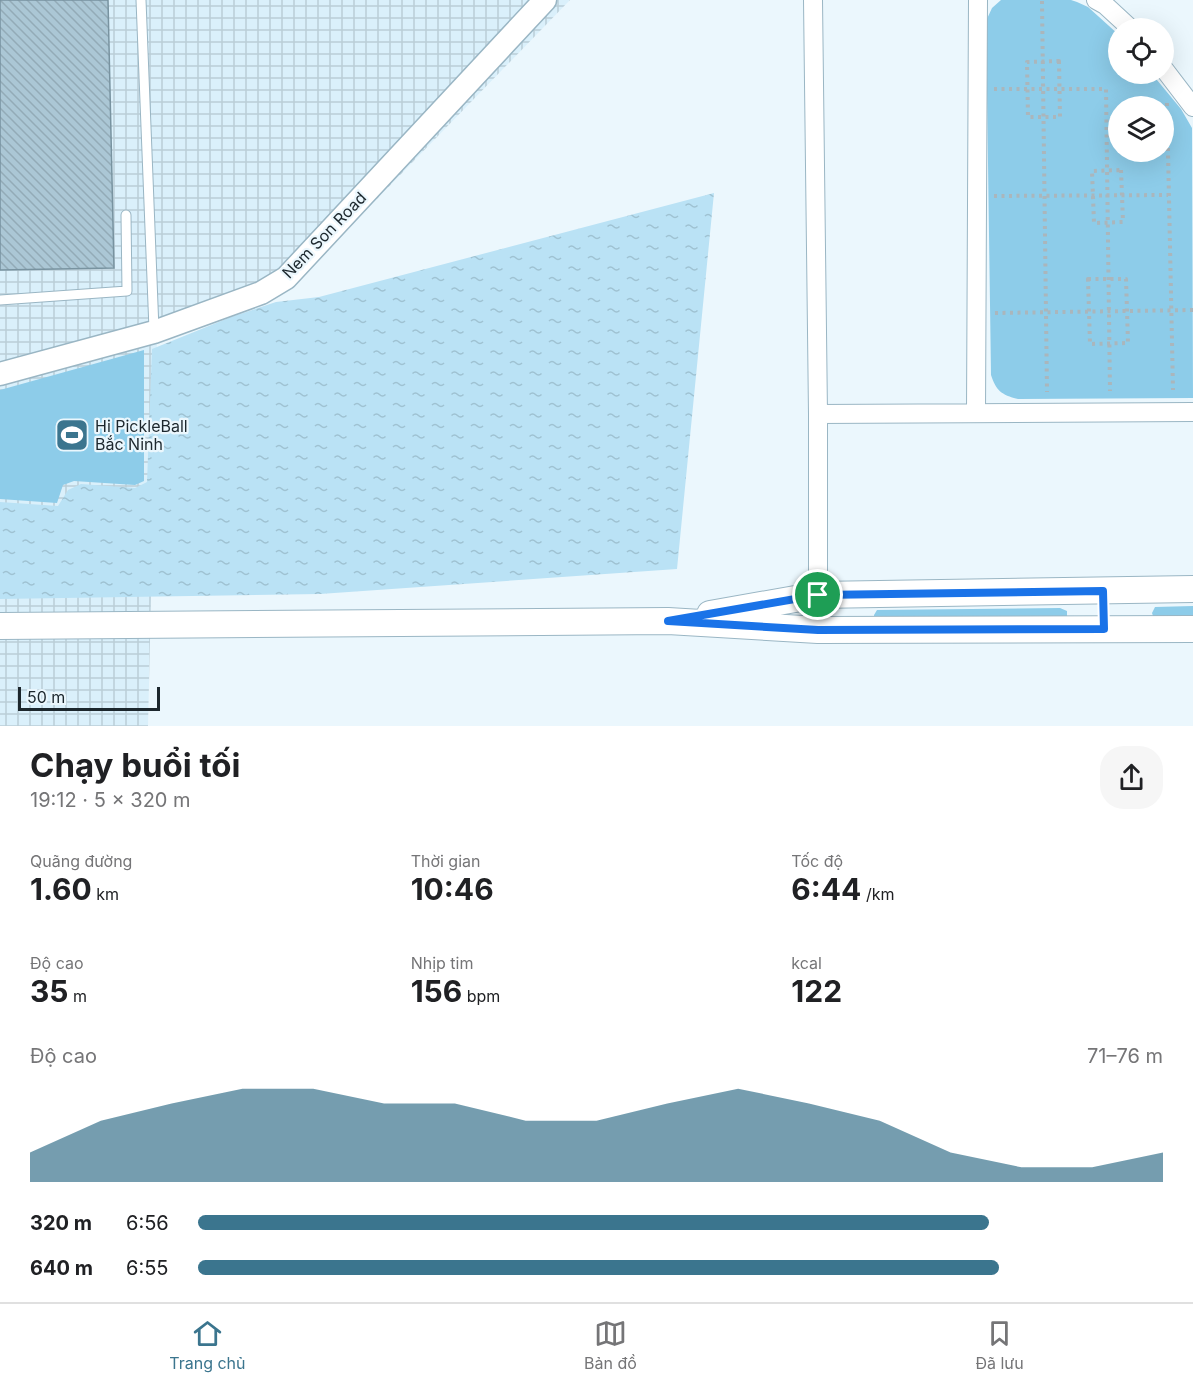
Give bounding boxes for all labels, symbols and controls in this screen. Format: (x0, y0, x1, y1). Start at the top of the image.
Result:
map controls (1108, 18, 1174, 162)
button: locate (1108, 18, 1174, 84)
button: layers (1108, 96, 1174, 162)
street label: Nem Son Road (278, 188, 370, 282)
place label: Hi PickleBall Bắc Ninh (95, 416, 188, 454)
sports icon: Hi PickleBall Bắc Ninh (54, 417, 90, 453)
pin (792, 569, 843, 620)
icon: arrive (801, 578, 834, 611)
scale bar (18, 684, 160, 712)
text: 50 m (27, 687, 65, 707)
text: Chạy buổi tối (30, 745, 241, 785)
button: share (1100, 746, 1163, 809)
text: 19:12 · 5 × 320 m (30, 788, 191, 812)
text: Quãng đường (30, 851, 132, 871)
text: Thời gian (411, 851, 481, 871)
text: Tốc độ (791, 851, 843, 871)
text: 1.60 (30, 871, 92, 907)
text: 10:46 (411, 871, 494, 907)
text: 6:44 (791, 871, 861, 907)
text: km (92, 884, 119, 904)
text: /km (861, 884, 894, 904)
text: Độ cao (30, 953, 84, 973)
text: Nhịp tim (411, 953, 473, 973)
text: kcal (791, 953, 822, 973)
text: 35 (30, 973, 69, 1009)
text: 156 (411, 973, 462, 1009)
text: 122 (791, 973, 842, 1009)
text: m (69, 986, 87, 1006)
text: bpm (462, 986, 500, 1006)
text: Độ cao (30, 1044, 97, 1068)
text: 71–76 m (1087, 1044, 1163, 1068)
text: 320 m (30, 1211, 92, 1235)
text: 6:56 (126, 1211, 169, 1235)
text: 640 m (30, 1256, 93, 1280)
text: 6:55 (126, 1256, 168, 1280)
tab: Trang chủ (169, 1317, 246, 1373)
tab: Bản đồ (584, 1317, 637, 1373)
tab: Đã lưu (975, 1317, 1024, 1373)

